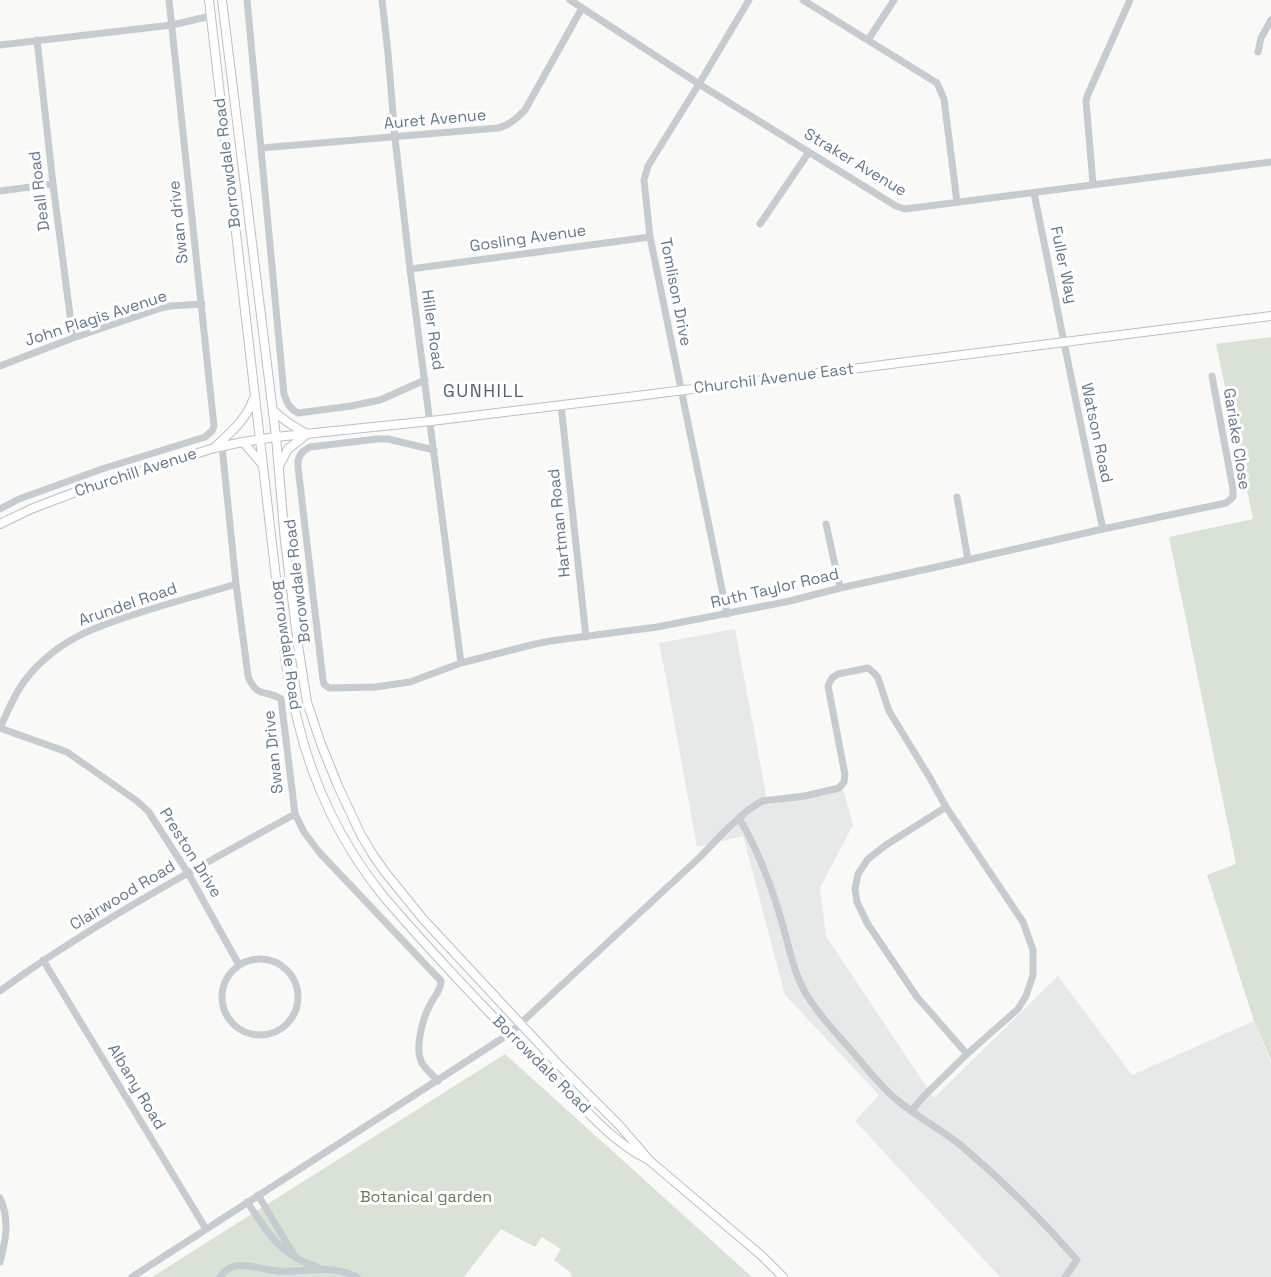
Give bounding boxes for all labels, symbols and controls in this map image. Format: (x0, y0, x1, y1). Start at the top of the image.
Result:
street label: Borrowdale Road (210, 97, 246, 229)
street label: Auret Avenue (383, 106, 487, 134)
street label: Straker Avenue (800, 125, 910, 201)
street label: Deall Road (26, 150, 54, 232)
street label: Swan drive (165, 179, 193, 265)
street label: Gosling Avenue (469, 221, 587, 257)
street label: Fuller Way (1045, 225, 1081, 305)
street label: Tomlison Drive (655, 236, 695, 348)
street label: John Plagis Avenue (22, 287, 170, 351)
street label: Hiller Road (417, 288, 447, 372)
street label: Churchil Avenue East (693, 360, 855, 398)
district label: GUNHILL (443, 381, 525, 403)
street label: Watson Road (1076, 381, 1116, 485)
street label: Gariake Close (1218, 387, 1254, 491)
street label: Churchill Avenue (73, 444, 199, 502)
street label: Hartman Road (545, 468, 575, 578)
street label: Borowdale Road (281, 518, 315, 644)
street label: Ruth Taylor Road (709, 565, 841, 613)
street label: Arundel Road (76, 579, 180, 631)
street label: Borrowdale Road (267, 579, 305, 711)
street label: Swan Drive (260, 709, 288, 795)
street label: Preston Drive (155, 805, 225, 901)
street label: Clairwood Road (67, 857, 179, 935)
street label: Borrowdale Road (488, 1012, 594, 1118)
street label: Albany Road (103, 1041, 169, 1133)
park label: Botanical garden (360, 1188, 492, 1208)

